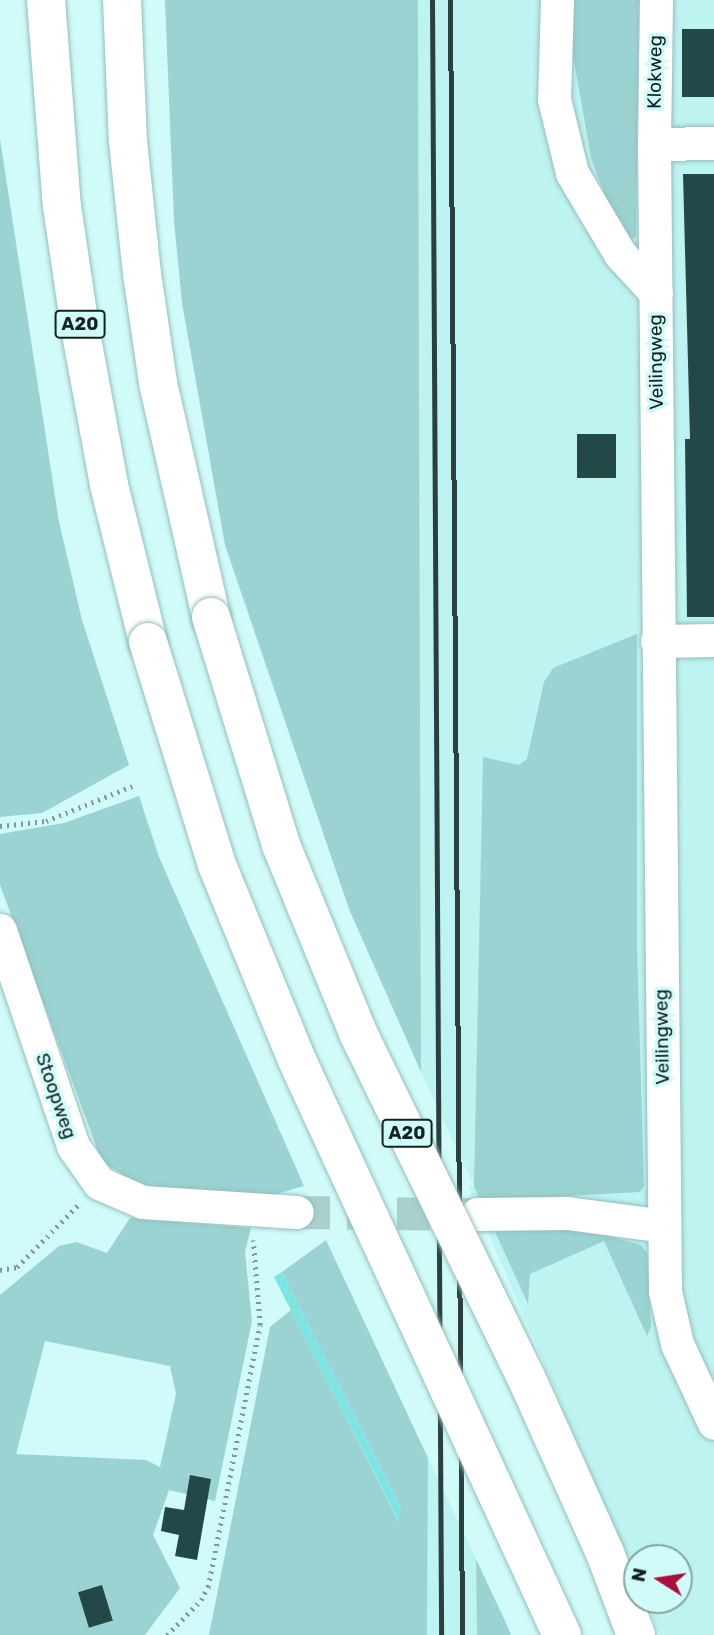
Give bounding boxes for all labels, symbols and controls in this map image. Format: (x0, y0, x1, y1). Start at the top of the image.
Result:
street label: Klokweg (643, 35, 667, 109)
road number: A20 (54, 310, 106, 338)
street label: Veilingweg (644, 314, 668, 410)
street label: Veilingweg (650, 989, 674, 1085)
street label: Stoopweg (31, 1050, 81, 1142)
road number: A20 (381, 1118, 433, 1148)
north arrow (623, 1544, 693, 1614)
text: N (626, 1566, 652, 1584)

